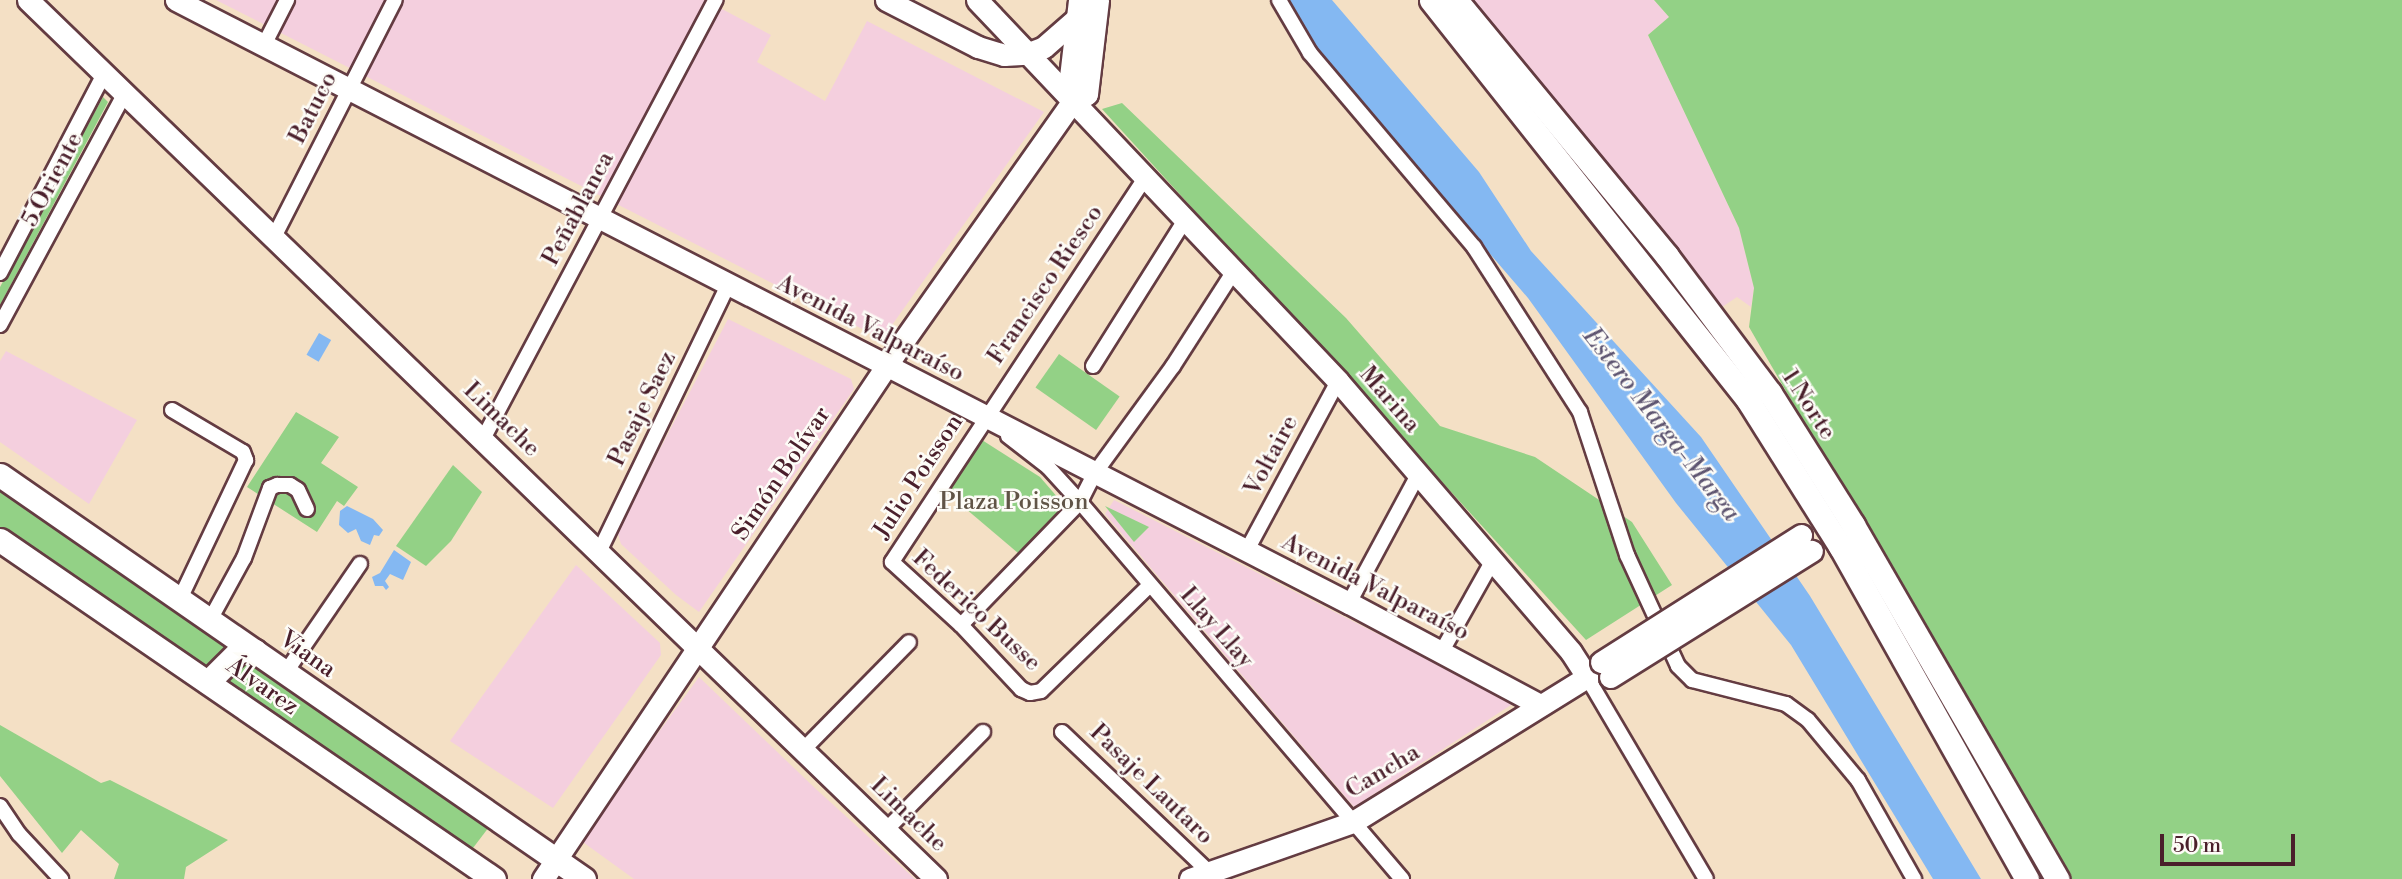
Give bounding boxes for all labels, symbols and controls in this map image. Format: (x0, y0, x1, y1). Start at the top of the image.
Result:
street label: Batuco (284, 67, 344, 149)
street label: 5 Oriente (16, 128, 90, 232)
street label: Peñablanca (537, 147, 621, 271)
street label: Francisco Riesco (982, 200, 1110, 370)
street label: Avenida Valparaíso (771, 269, 969, 389)
water label: Estero Marga-Marga (1576, 322, 1746, 528)
street label: Pasaje Saez (603, 347, 683, 471)
street label: Marina (1352, 361, 1426, 439)
street label: 1 Norte (1775, 365, 1841, 445)
street label: Limache (457, 377, 545, 463)
street label: Simón Bolívar (727, 402, 837, 546)
street label: Julio Poisson (868, 409, 970, 545)
street label: Voltaire (1239, 411, 1305, 501)
park label: Plaza Poisson (939, 489, 1089, 517)
street label: Avenida Valparaíso (1276, 528, 1474, 648)
street label: Federico Busse (906, 544, 1046, 678)
street label: Llay Llay (1173, 582, 1259, 674)
street label: Viana (273, 625, 341, 685)
street label: Álvarez (220, 652, 304, 722)
street label: Pasaje Lautaro (1083, 719, 1219, 851)
street label: Cancha (1341, 739, 1425, 805)
street label: Limache (864, 772, 952, 858)
scale bar (2164, 820, 2299, 864)
text: 50 m (2173, 833, 2221, 859)

